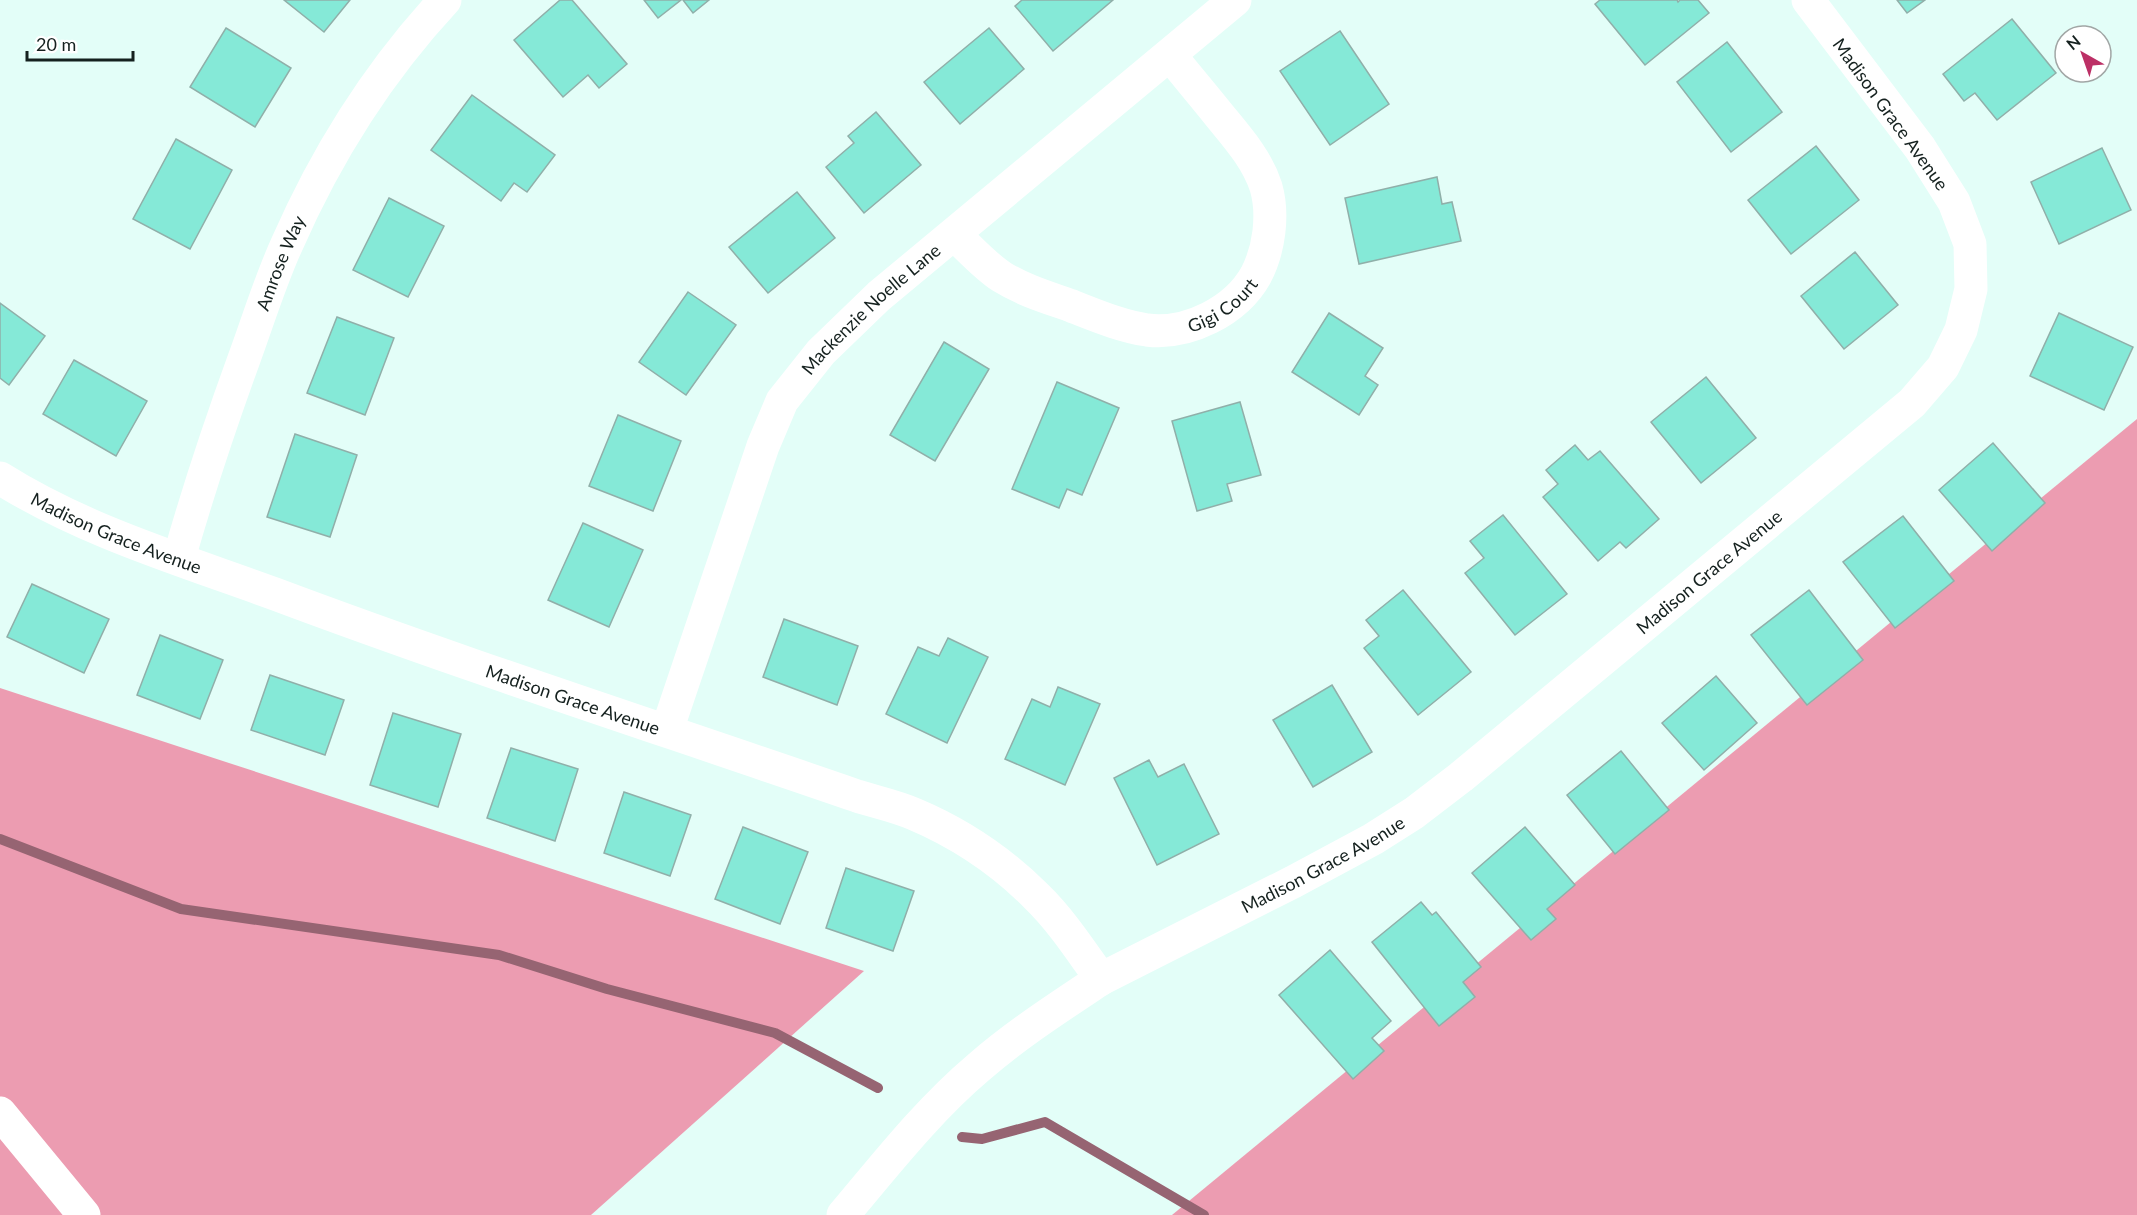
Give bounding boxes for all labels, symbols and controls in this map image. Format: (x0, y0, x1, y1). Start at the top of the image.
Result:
scale bar (27, 24, 134, 62)
north arrow (2053, 24, 2113, 84)
text: N (2062, 31, 2084, 53)
text: 20 m (36, 33, 76, 55)
street label: Madison Grace Avenue (1829, 34, 1953, 194)
street label: Amrose Way (251, 211, 310, 313)
street label: Mackenzie Noelle Lane (797, 239, 945, 379)
street label: Gigi Court (1185, 273, 1262, 337)
street label: Madison Grace Avenue (27, 487, 204, 578)
street label: Madison Grace Avenue (1632, 505, 1786, 638)
street label: Madison Grace Avenue (483, 659, 663, 739)
street label: Madison Grace Avenue (1237, 811, 1408, 917)

